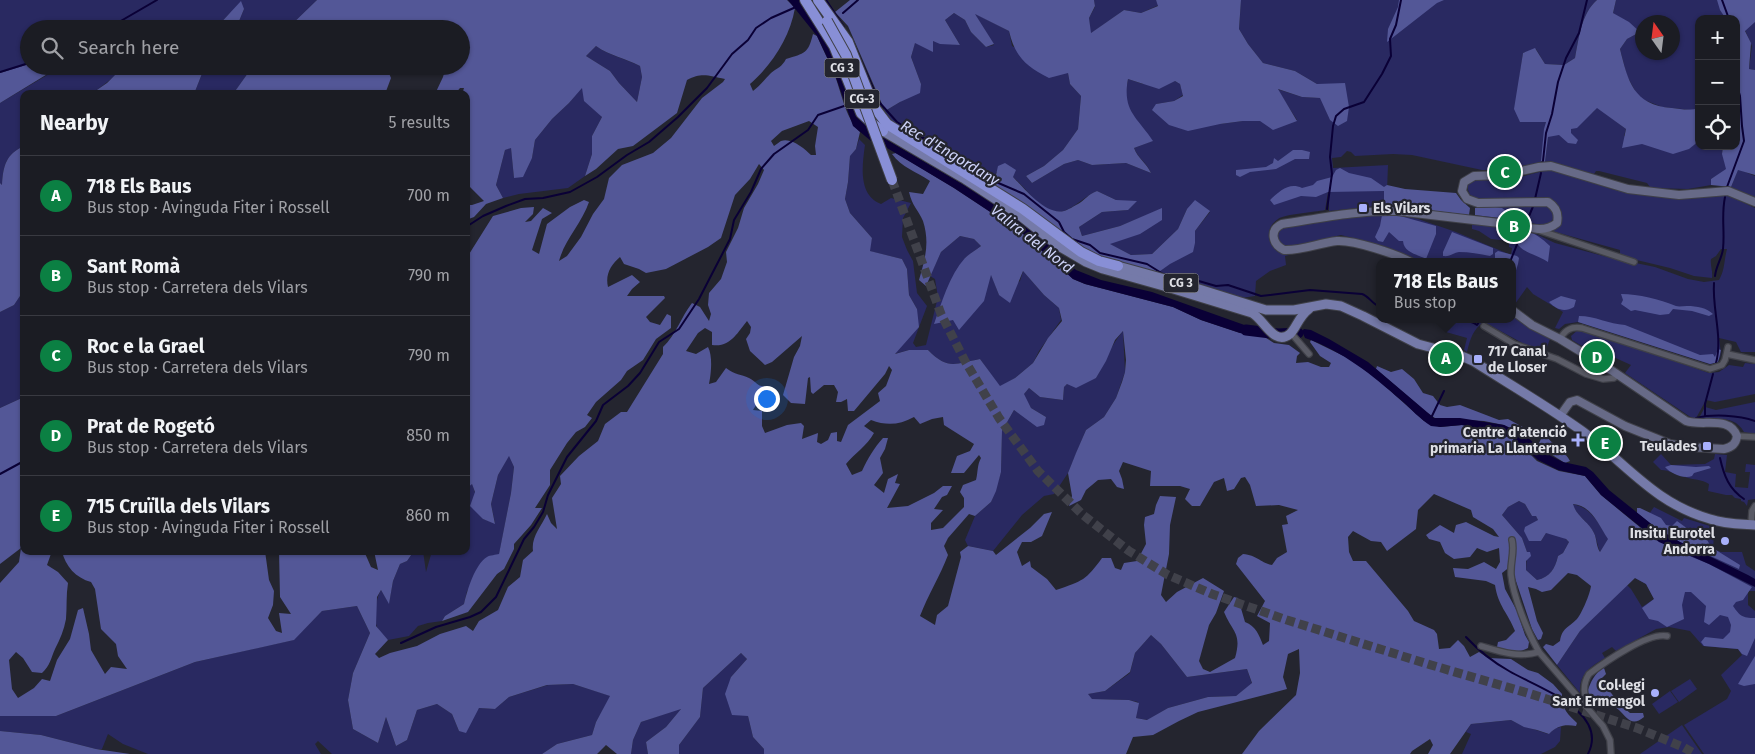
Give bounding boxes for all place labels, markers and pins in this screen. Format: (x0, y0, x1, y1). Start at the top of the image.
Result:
pin: C (1489, 153, 1521, 191)
place label: Els Vilars (1373, 200, 1431, 217)
marker: Els Vilars (1357, 202, 1369, 214)
pin: B (1498, 207, 1530, 245)
pin: D (1581, 338, 1613, 376)
pin: A (1430, 339, 1462, 377)
place label: 717 Canal de Lloser (1488, 343, 1547, 376)
marker: 717 Canal de Lloser (1472, 353, 1484, 365)
place label: Centre d'atenció primaria La Llanterna (1430, 424, 1567, 457)
pin: E (1589, 424, 1621, 462)
marker: Centre d'atenció primaria La Llanterna (1571, 433, 1585, 447)
place label: Teulades (1640, 438, 1697, 455)
marker: Teulades (1701, 440, 1713, 452)
place label: Insitu Eurotel Andorra (1630, 525, 1716, 558)
marker: Insitu Eurotel Andorra (1719, 535, 1731, 547)
place label: Col·legi Sant Ermengol (1552, 677, 1646, 710)
marker: Col·legi Sant Ermengol (1649, 687, 1661, 699)

